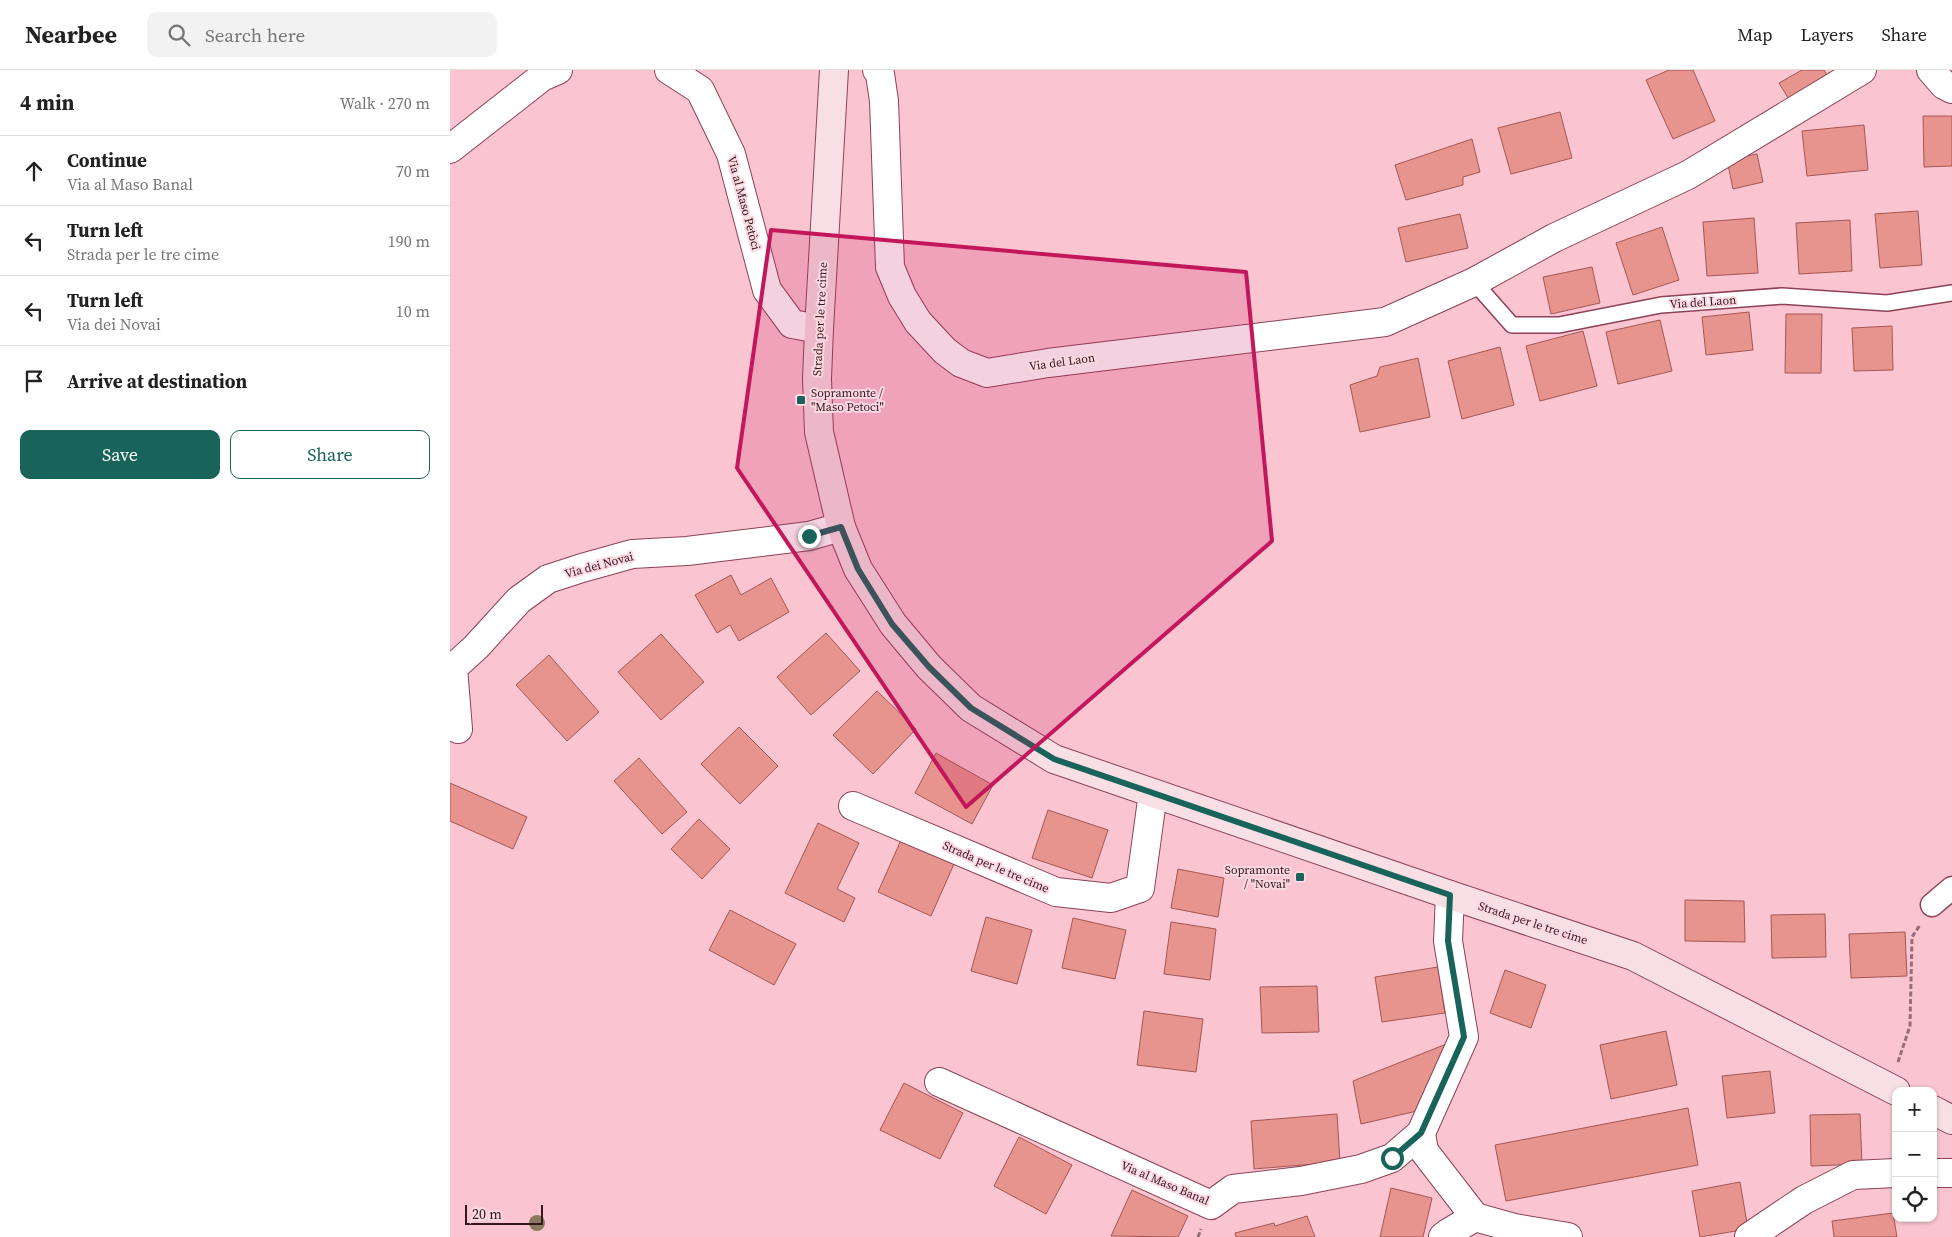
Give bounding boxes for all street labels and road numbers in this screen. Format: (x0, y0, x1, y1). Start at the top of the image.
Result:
street label: Via al Maso Petòci (724, 154, 764, 252)
street label: Strada per le tre cime (809, 262, 831, 376)
street label: Via del Laon (1669, 292, 1737, 312)
street label: Via del Laon (1028, 349, 1096, 375)
street label: Via dei Novai (563, 548, 635, 582)
street label: Strada per le tre cime (940, 837, 1052, 897)
street label: Strada per le tre cime (1476, 898, 1590, 948)
street label: Via al Maso Banal (1118, 1157, 1212, 1209)

